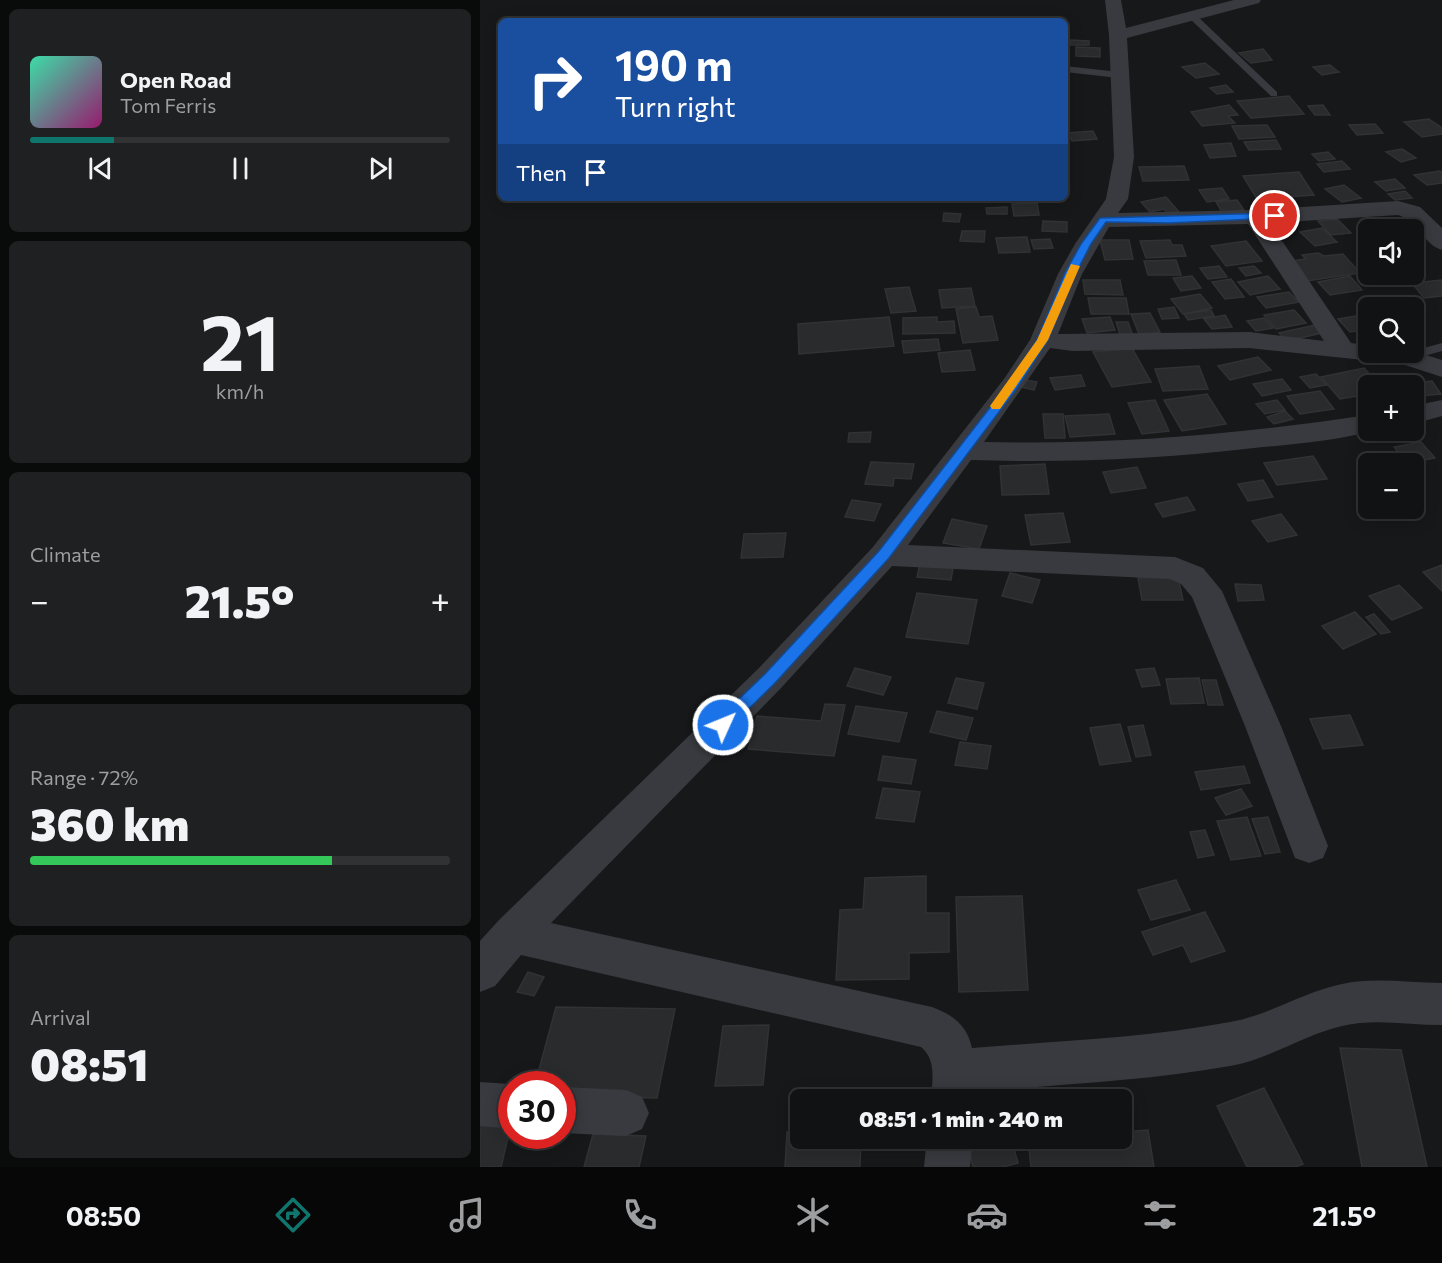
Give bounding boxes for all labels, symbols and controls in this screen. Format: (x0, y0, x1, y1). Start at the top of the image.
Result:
text: 190 m (615, 38, 733, 90)
icon: right (516, 42, 594, 120)
text: Open Road (120, 66, 231, 93)
text: Turn right (615, 90, 735, 123)
text: Tom Ferris (120, 93, 216, 117)
icon: previous (84, 152, 117, 185)
icon: pause (224, 152, 257, 185)
icon: next (364, 152, 397, 185)
icon: arrive (579, 156, 612, 189)
text: Then (516, 159, 567, 186)
pin (1249, 190, 1300, 241)
icon: arrive (1258, 199, 1291, 232)
map controls (1358, 219, 1424, 519)
button: sound (1358, 219, 1424, 285)
text: 21 (200, 292, 280, 387)
button: search (1358, 297, 1424, 363)
button: + (1358, 375, 1424, 441)
text: km/h (216, 379, 264, 403)
button: − (1358, 453, 1424, 519)
text: Climate (30, 542, 100, 566)
text: 21.5° (185, 572, 295, 627)
text: − (30, 579, 49, 620)
text: + (431, 579, 450, 620)
position arrow (691, 693, 755, 757)
text: Range · 72% (30, 765, 138, 789)
text: 360 km (30, 795, 189, 850)
text: Arrival (30, 1005, 91, 1029)
text: 08:51 (30, 1035, 148, 1090)
speed limit sign: 30 (498, 1071, 576, 1149)
text: 08:51 · 1 min · 240 m (859, 1105, 1063, 1132)
icon: directions (272, 1194, 314, 1236)
icon: music (446, 1194, 488, 1236)
icon: phone (619, 1194, 661, 1236)
icon: climate (792, 1194, 834, 1236)
icon: car (966, 1194, 1008, 1236)
icon: filters (1139, 1194, 1181, 1236)
text: 08:50 (66, 1199, 141, 1232)
text: 21.5° (1312, 1199, 1376, 1232)

